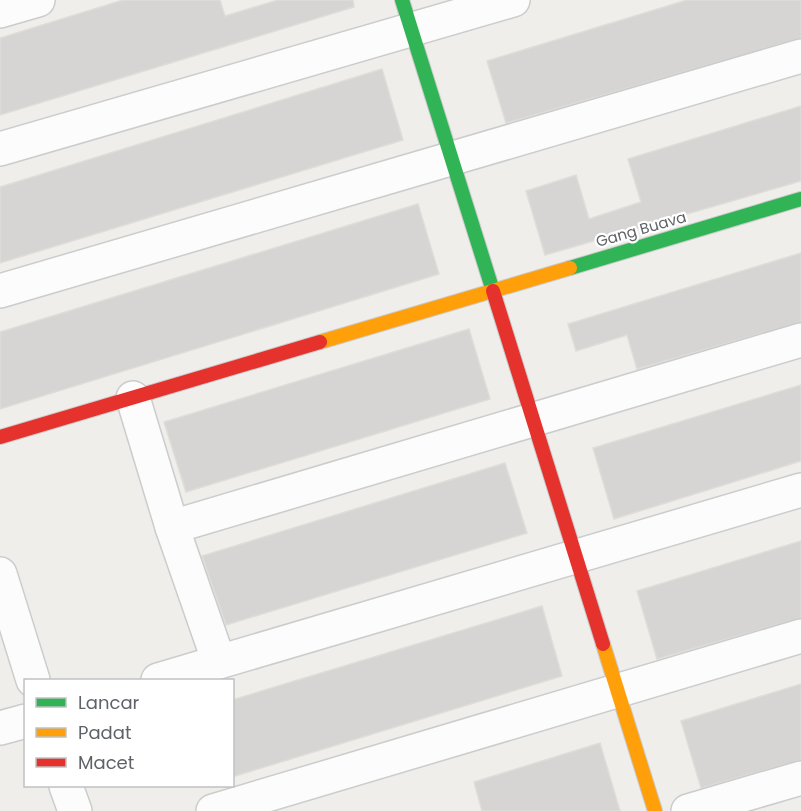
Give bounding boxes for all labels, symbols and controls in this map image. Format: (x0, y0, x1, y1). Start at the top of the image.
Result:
street label: Gang Buava (593, 206, 689, 252)
legend (24, 679, 234, 787)
text: Lancar (78, 690, 140, 715)
text: Padat (78, 720, 131, 745)
text: Macet (78, 750, 134, 775)

